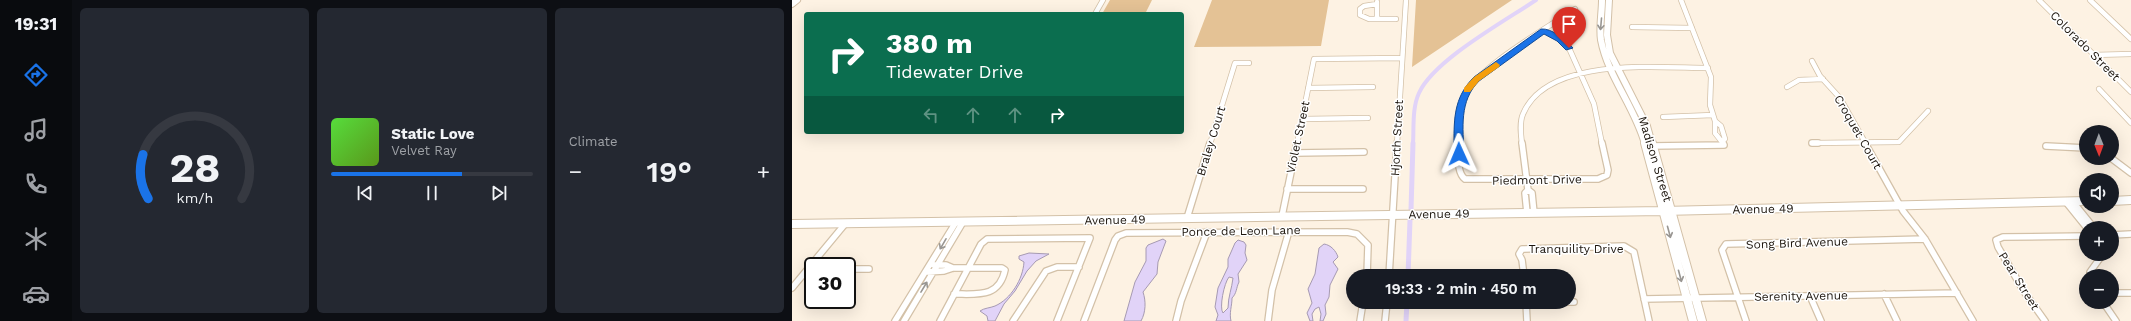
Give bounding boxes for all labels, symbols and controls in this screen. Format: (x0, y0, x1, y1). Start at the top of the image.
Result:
pin (1552, 7.0, 1586, 48)
street label: Colorado Street (2047, 8, 2123, 84)
text: 19:31 (15, 13, 57, 34)
icon: arrive (1558, 13, 1580, 35)
one-way arrow (1597, 17, 1604, 30)
text: 380 m (886, 27, 973, 60)
icon: right (820, 28, 872, 80)
icon: directions (22, 61, 50, 89)
text: Tidewater Drive (886, 61, 1023, 82)
street label: Croquet Court (1831, 92, 1885, 172)
street label: Violet Street (1283, 99, 1313, 175)
street label: Hjorth Street (1388, 99, 1406, 177)
icon: left (920, 104, 942, 126)
icon: ahead (962, 104, 984, 126)
icon: ahead (1004, 104, 1026, 126)
icon: right (1046, 104, 1068, 126)
street label: Braley Court (1194, 104, 1228, 178)
street label: Madison Street (1635, 114, 1675, 204)
icon: music (22, 116, 50, 144)
text: Static Love (391, 125, 475, 143)
north arrow (2079, 125, 2119, 165)
map controls (2079, 125, 2119, 309)
position arrow (1438, 133, 1480, 175)
text: Climate (569, 134, 617, 149)
text: 28 (169, 142, 220, 191)
text: Velvet Ray (391, 143, 457, 158)
text: 19° (647, 154, 692, 189)
text: − (569, 159, 582, 184)
text: + (757, 159, 770, 184)
icon: phone (22, 170, 50, 198)
street label: Piedmont Drive (1492, 172, 1582, 188)
button: sound (2079, 173, 2119, 213)
icon: previous (354, 182, 376, 204)
icon: pause (421, 182, 443, 204)
icon: next (488, 182, 510, 204)
text: km/h (176, 189, 213, 205)
street label: Avenue 49 (1732, 201, 1794, 217)
street label: Avenue 49 (1408, 206, 1470, 222)
street label: Avenue 49 (1084, 212, 1146, 228)
button: + (2079, 221, 2119, 261)
street label: Ponce de Leon Lane (1181, 223, 1301, 239)
icon: climate (22, 225, 50, 253)
one-way arrow (1665, 225, 1673, 238)
street label: Song Bird Avenue (1746, 234, 1848, 252)
one-way arrow (939, 238, 947, 249)
street label: Tranquility Drive (1528, 242, 1624, 256)
street label: Pear Street (1996, 249, 2042, 313)
speed limit sign: 30 (804, 257, 856, 309)
one-way arrow (1677, 269, 1685, 282)
button: − (2079, 269, 2119, 309)
icon: car (22, 280, 50, 308)
text: 19:33 · 2 min · 450 m (1385, 280, 1537, 298)
one-way arrow (919, 282, 928, 293)
street label: Serenity Avenue (1754, 288, 1848, 304)

